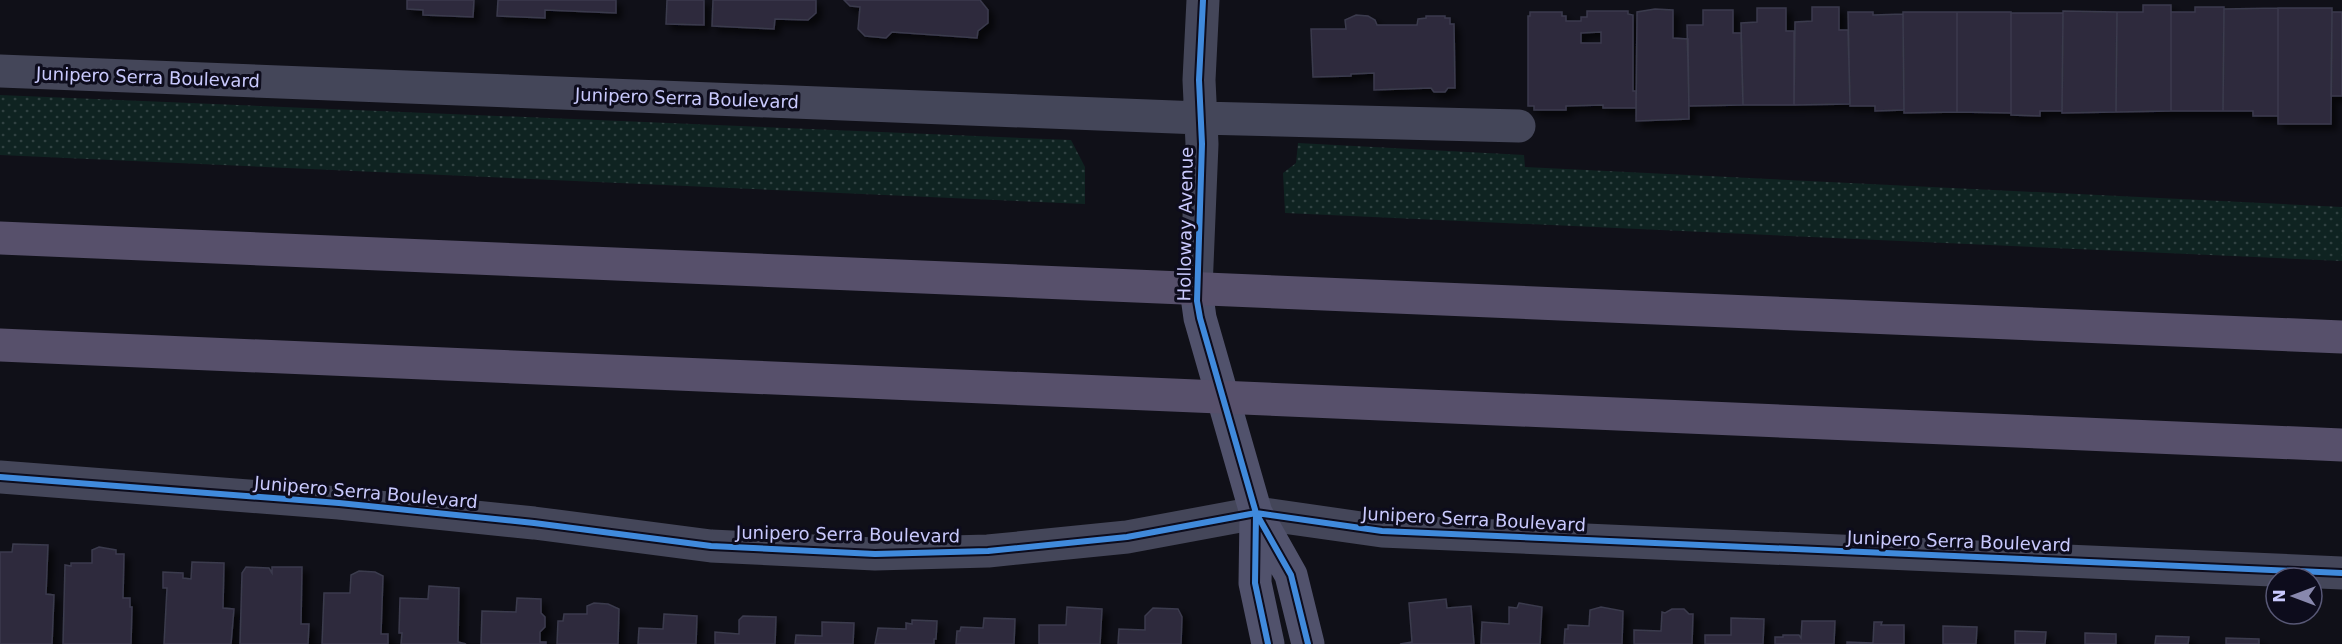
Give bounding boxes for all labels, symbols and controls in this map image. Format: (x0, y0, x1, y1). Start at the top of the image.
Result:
street label: Junipero Serra Boulevard (35, 63, 260, 91)
street label: Junipero Serra Boulevard (574, 84, 799, 112)
street label: Holloway Avenue (1173, 147, 1197, 301)
street label: Junipero Serra Boulevard (252, 472, 479, 512)
street label: Junipero Serra Boulevard (1361, 503, 1586, 535)
street label: Junipero Serra Boulevard (735, 522, 960, 546)
street label: Junipero Serra Boulevard (1846, 527, 2071, 555)
north arrow (2264, 566, 2324, 626)
text: N (2270, 589, 2289, 603)

